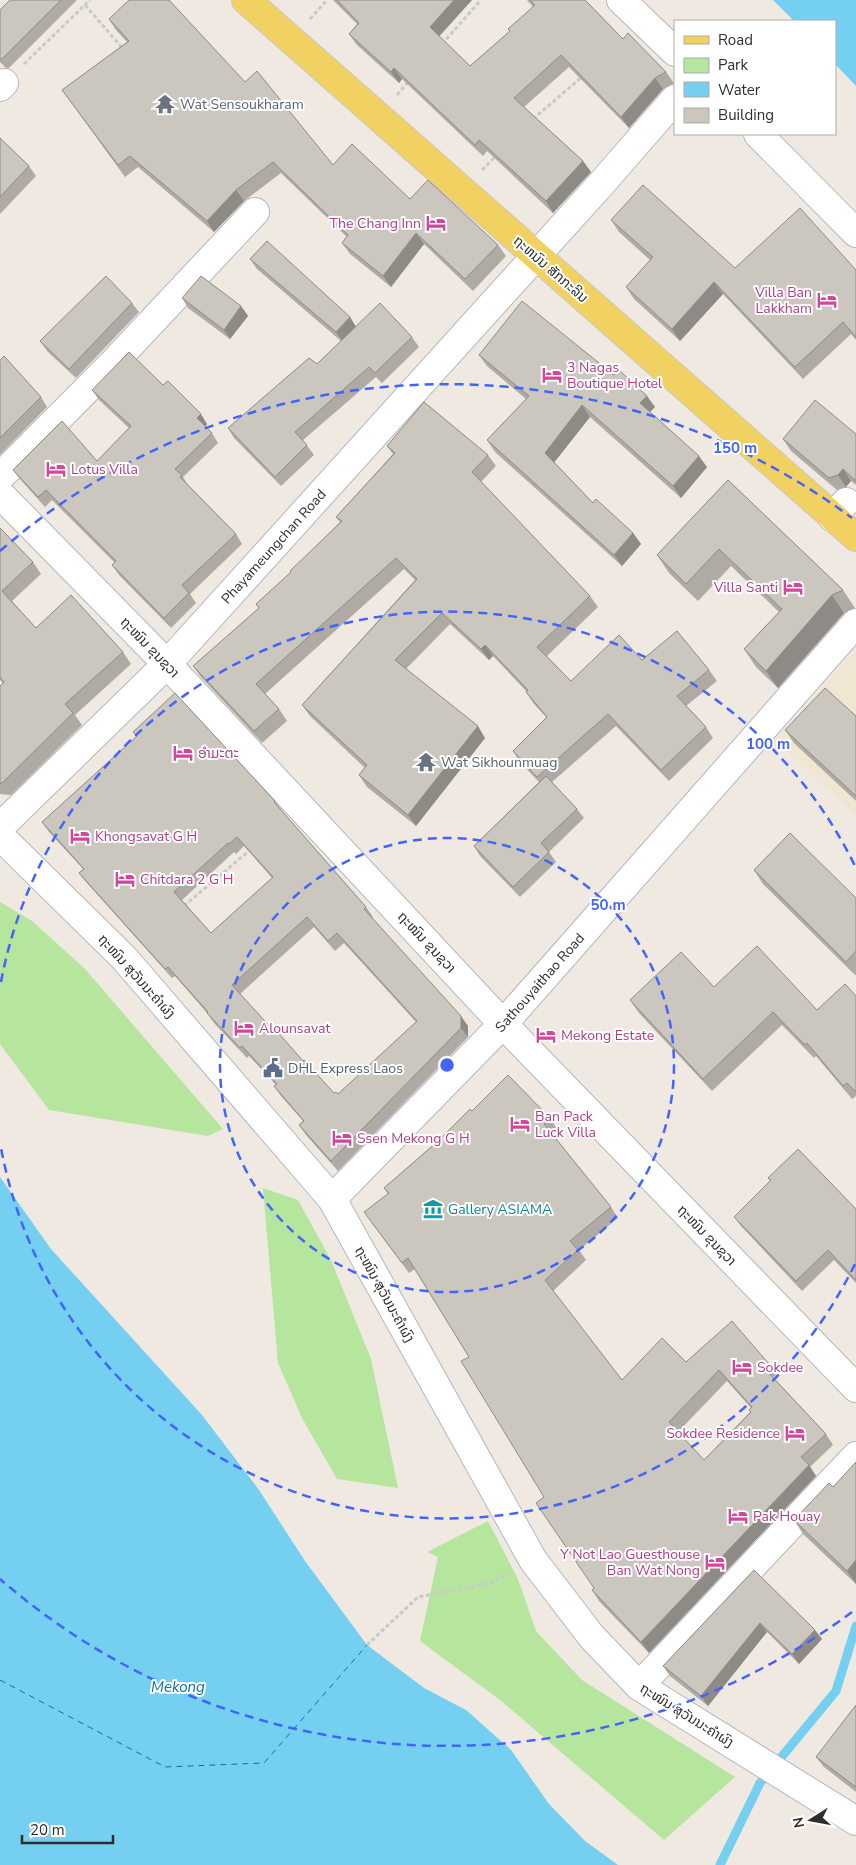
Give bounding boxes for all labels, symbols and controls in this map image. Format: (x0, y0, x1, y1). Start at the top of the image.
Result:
legend (674, 20, 836, 135)
text: Road (718, 30, 753, 50)
text: Park (718, 55, 748, 75)
text: Water (718, 80, 761, 100)
temple icon: Wat Sensoukharam (154, 93, 176, 115)
place label: Wat Sensoukharam (180, 95, 304, 114)
text: Building (718, 105, 774, 125)
hotel icon: The Chang Inn (425, 212, 447, 234)
place label: The Chang Inn (330, 214, 421, 233)
street label: ຖະຫນົນ ສັກກະລິນ (509, 232, 592, 307)
place label: Villa Ban Lakkham (754, 283, 812, 318)
hotel icon: Villa Ban Lakkham (816, 289, 838, 311)
place label: 3 Nagas Boutique Hotel (567, 358, 663, 393)
hotel icon: 3 Nagas Boutique Hotel (541, 364, 563, 386)
text: 150 m (713, 438, 757, 458)
hotel icon: Lotus Villa (45, 458, 67, 480)
place label: Lotus Villa (71, 460, 138, 479)
street label: Phayameungchan Road (217, 485, 331, 608)
hotel icon: Villa Santi (782, 576, 804, 598)
place label: Villa Santi (713, 578, 778, 597)
street label: ຖະໜົນ ຂຸນຊວາ (116, 613, 183, 682)
text: 100 m (746, 734, 790, 754)
hotel icon: ອຳມະຕະ (172, 742, 194, 764)
place label: ອຳມະຕະ (198, 744, 239, 763)
temple icon: Wat Sikhounmuag (415, 751, 437, 773)
place label: Wat Sikhounmuag (441, 753, 557, 772)
hotel icon: Khongsavat G H (69, 825, 91, 847)
place label: Khongsavat G H (95, 827, 197, 846)
hotel icon: Chitdara 2 G H (114, 868, 136, 890)
place label: Chitdara 2 G H (140, 870, 233, 889)
text: 50 m (590, 895, 626, 915)
street label: ຖະໜົນ ຂຸນຊວາ (393, 907, 460, 977)
street label: Sathouyaithao Road (491, 929, 589, 1037)
street label: ຖະໜົນ ສຸວັນນະຄໍາຜົງ (94, 930, 180, 1023)
hotel icon: Alounsavat (233, 1017, 255, 1039)
place label: Alounsavat (259, 1019, 330, 1038)
hotel icon: Mekong Estate (535, 1024, 557, 1046)
place label: Mekong Estate (561, 1026, 654, 1045)
centre of rings (438, 1056, 456, 1074)
public building icon: DHL Express Laos (262, 1057, 284, 1079)
place label: DHL Express Laos (288, 1059, 403, 1078)
place label: Ban Pack Luck Villa (535, 1107, 596, 1142)
hotel icon: Ban Pack Luck Villa (509, 1113, 531, 1135)
hotel icon: Ssen Mekong G H (331, 1127, 353, 1149)
place label: Ssen Mekong G H (357, 1129, 470, 1148)
museum icon: Gallery ASIAMA (422, 1198, 444, 1220)
place label: Gallery ASIAMA (448, 1200, 552, 1219)
street label: ຖະໜົນ ຂຸນຊວາ (673, 1201, 740, 1270)
street label: ຖະໜົນ ສຸວັນນະຄໍາຜົງ (350, 1243, 419, 1346)
hotel icon: Sokdee (731, 1356, 753, 1378)
place label: Sokdee (757, 1358, 803, 1377)
hotel icon: Sokdee Residence (784, 1422, 806, 1444)
place label: Sokdee Residence (666, 1424, 780, 1443)
hotel icon: Pak Houay (727, 1505, 749, 1527)
place label: Pak Houay (753, 1507, 821, 1526)
place label: Y Not Lao Guesthouse Ban Wat Nong (559, 1545, 700, 1580)
hotel icon: Y Not Lao Guesthouse Ban Wat Nong (704, 1551, 726, 1573)
water label: Mekong (151, 1677, 205, 1697)
street label: ຖະໜົນ ສຸວັນນະຄໍາຜົງ (636, 1679, 737, 1752)
north arrow (786, 1795, 836, 1845)
scale bar (22, 1812, 114, 1844)
text: N (788, 1815, 809, 1829)
text: 20 m (30, 1820, 65, 1840)

